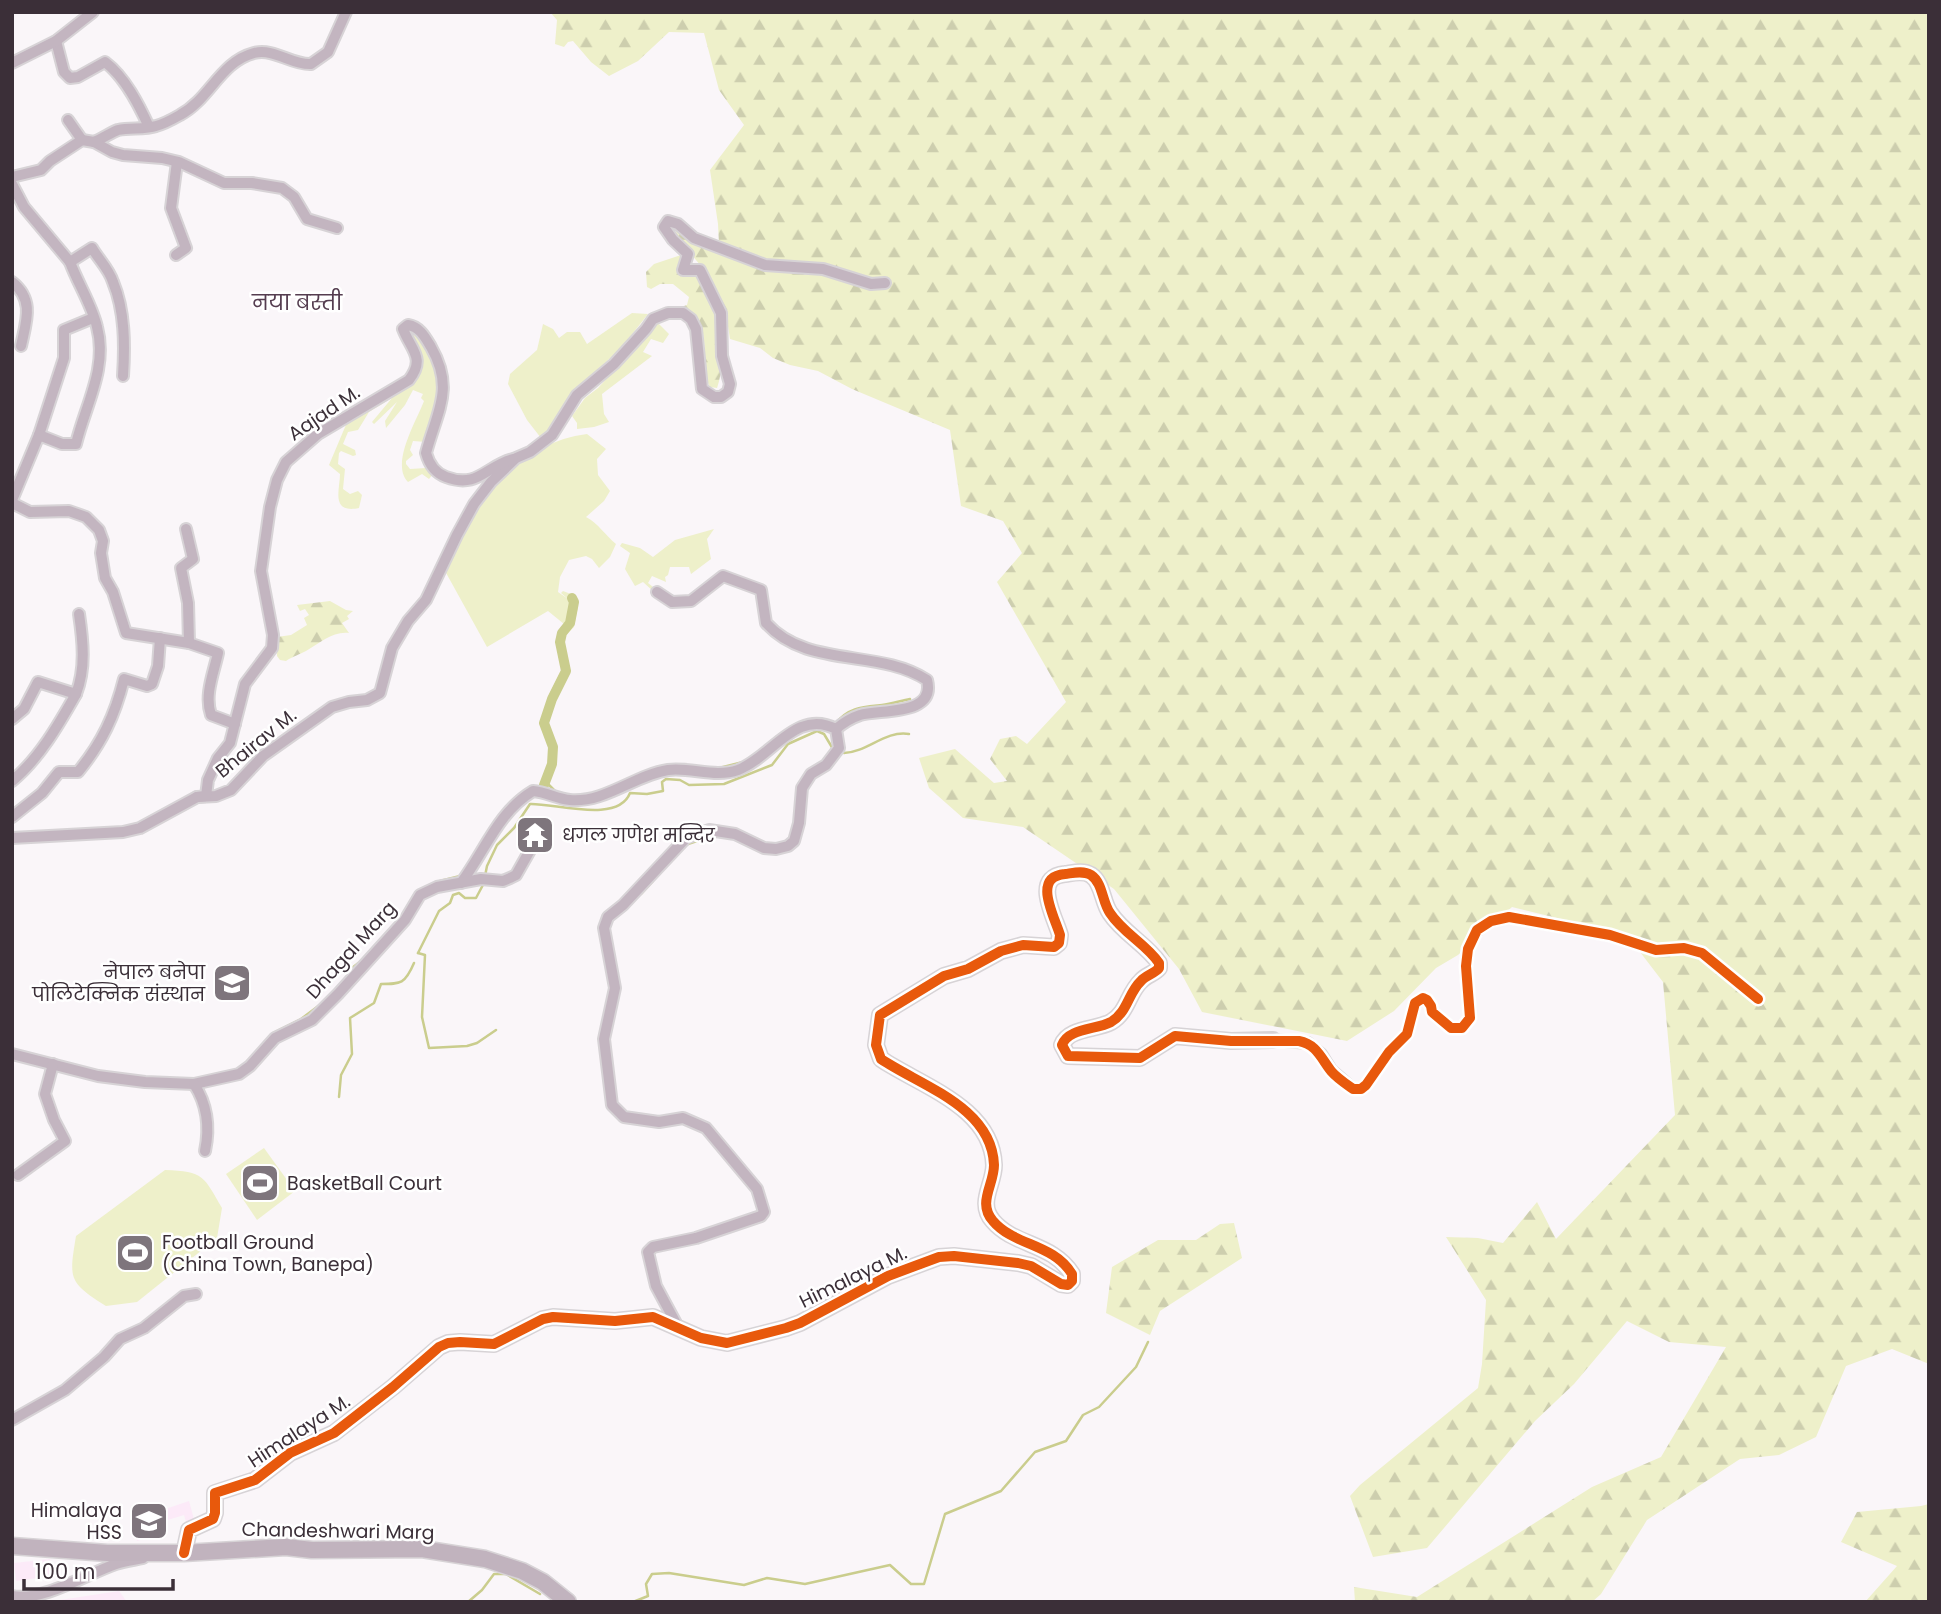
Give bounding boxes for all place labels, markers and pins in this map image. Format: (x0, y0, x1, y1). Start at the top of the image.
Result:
temple icon: धगल गणेश मन्दिर (514, 814, 556, 856)
place label: धगल गणेश मन्दिर (562, 822, 715, 849)
place label: नेपाल बनेपा पोलिटेक्निक संस्थान (31, 959, 206, 1008)
school or university icon: नेपाल बनेपा पोलिटेक्निक संस्थान (211, 962, 253, 1004)
sports icon: BasketBall Court (239, 1162, 281, 1204)
place label: BasketBall Court (287, 1170, 442, 1197)
place label: Football Ground (China Town, Banepa) (162, 1229, 374, 1278)
sports icon: Football Ground (China Town, Banepa) (114, 1232, 156, 1274)
place label: Himalaya HSS (31, 1497, 122, 1546)
school or university icon: Himalaya HSS (128, 1500, 170, 1542)

